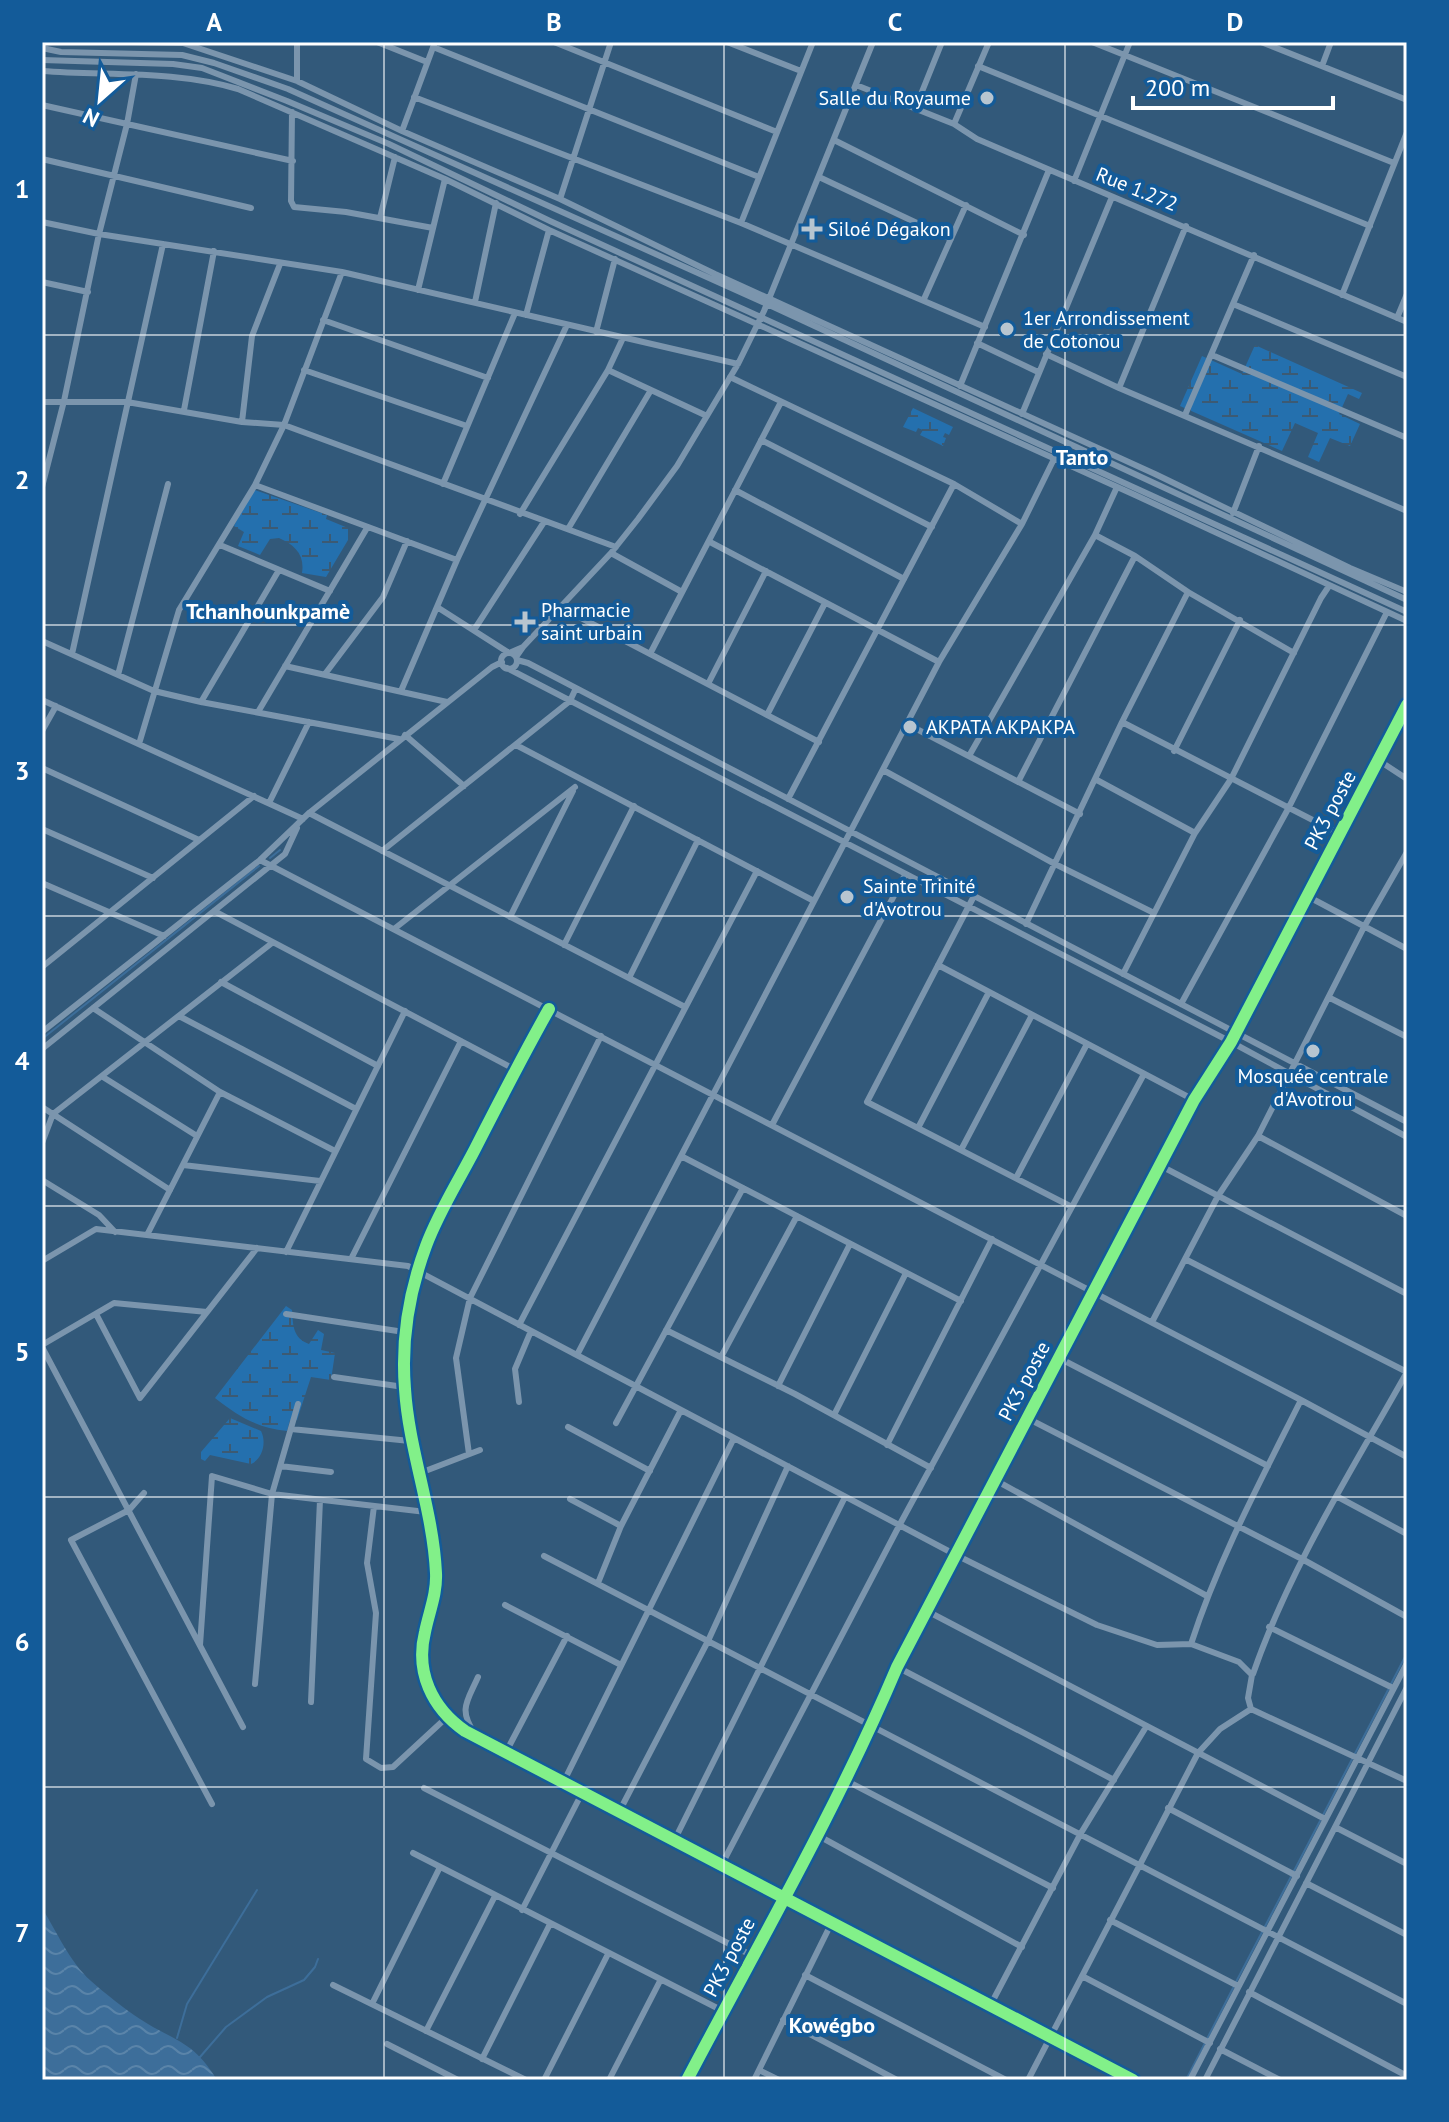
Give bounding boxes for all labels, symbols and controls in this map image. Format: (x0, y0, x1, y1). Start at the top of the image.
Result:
text: A (206, 5, 222, 38)
text: B (546, 5, 562, 38)
text: C (888, 5, 902, 38)
text: D (1227, 5, 1243, 38)
north arrow (60, 60, 140, 140)
scale bar (1133, 60, 1333, 110)
text: 200 m (1145, 72, 1210, 103)
place label: Salle du Royaume (819, 85, 971, 111)
marker: Salle du Royaume (978, 89, 996, 107)
text: N (78, 102, 104, 134)
street label: Rue 1.272 (1092, 161, 1182, 217)
text: 1 (15, 172, 29, 205)
place label: Siloé Dégakon (828, 216, 951, 242)
marker: Siloé Dégakon (803, 220, 821, 238)
place label: 1er Arrondissement de Cotonou (1023, 305, 1190, 354)
marker: 1er Arrondissement de Cotonou (998, 320, 1016, 338)
district label: Tanto (1056, 443, 1108, 471)
text: 2 (15, 463, 29, 496)
district label: Tchanhounkpamè (186, 597, 350, 625)
place label: Pharmacie saint urbain (541, 597, 642, 646)
marker: Pharmacie saint urbain (516, 613, 534, 631)
place label: AKPATA AKPAKPA (926, 714, 1075, 740)
marker: AKPATA AKPAKPA (901, 718, 919, 736)
text: 3 (15, 754, 29, 787)
street label: PK3 poste (1298, 766, 1362, 854)
place label: Sainte Trinité d'Avotrou (863, 873, 975, 922)
marker: Sainte Trinité d'Avotrou (838, 888, 856, 906)
marker: Mosquée centrale d'Avotrou (1304, 1042, 1322, 1060)
text: 4 (15, 1044, 30, 1077)
place label: Mosquée centrale d'Avotrou (1237, 1063, 1389, 1112)
text: 5 (15, 1335, 29, 1368)
street label: PK3 poste (992, 1337, 1056, 1425)
text: 6 (15, 1625, 29, 1658)
street label: PK3 poste (697, 1913, 761, 2001)
text: 7 (15, 1916, 29, 1949)
district label: Kowégbo (789, 2011, 875, 2039)

